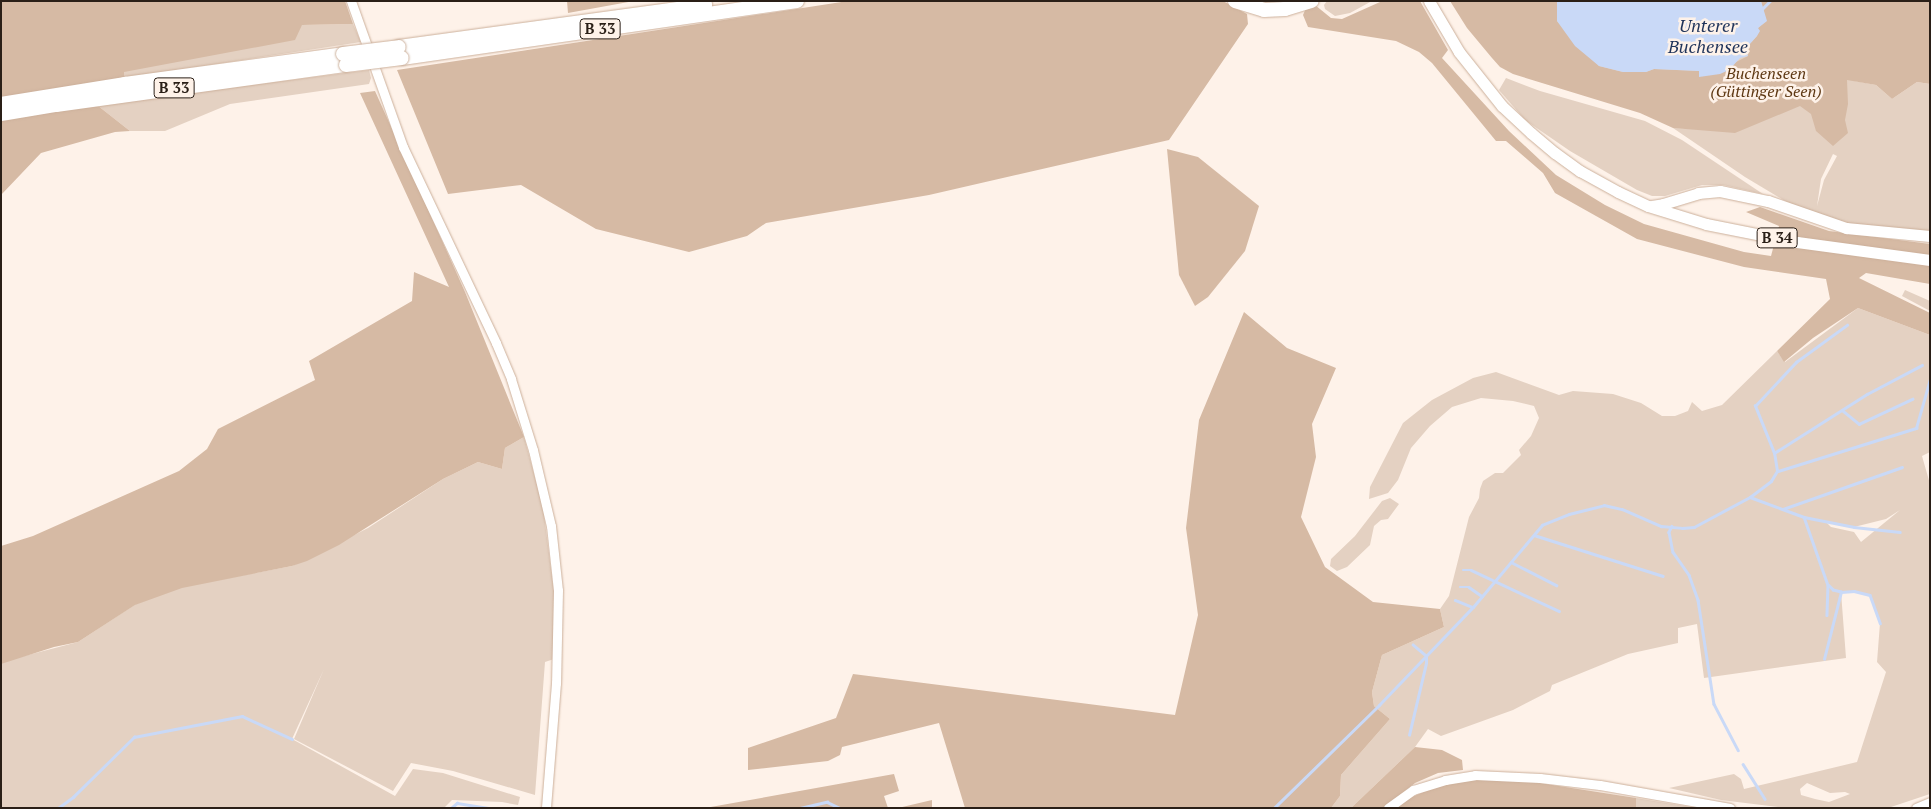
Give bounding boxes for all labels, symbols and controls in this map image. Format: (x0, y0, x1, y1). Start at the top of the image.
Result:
water label: Unterer Buchensee (1668, 15, 1748, 58)
road number: B 33 (579, 16, 621, 42)
park label: Buchenseen (Güttinger Seen) (1710, 63, 1822, 101)
road number: B 33 (153, 76, 195, 100)
road number: B 34 (1756, 226, 1798, 250)

